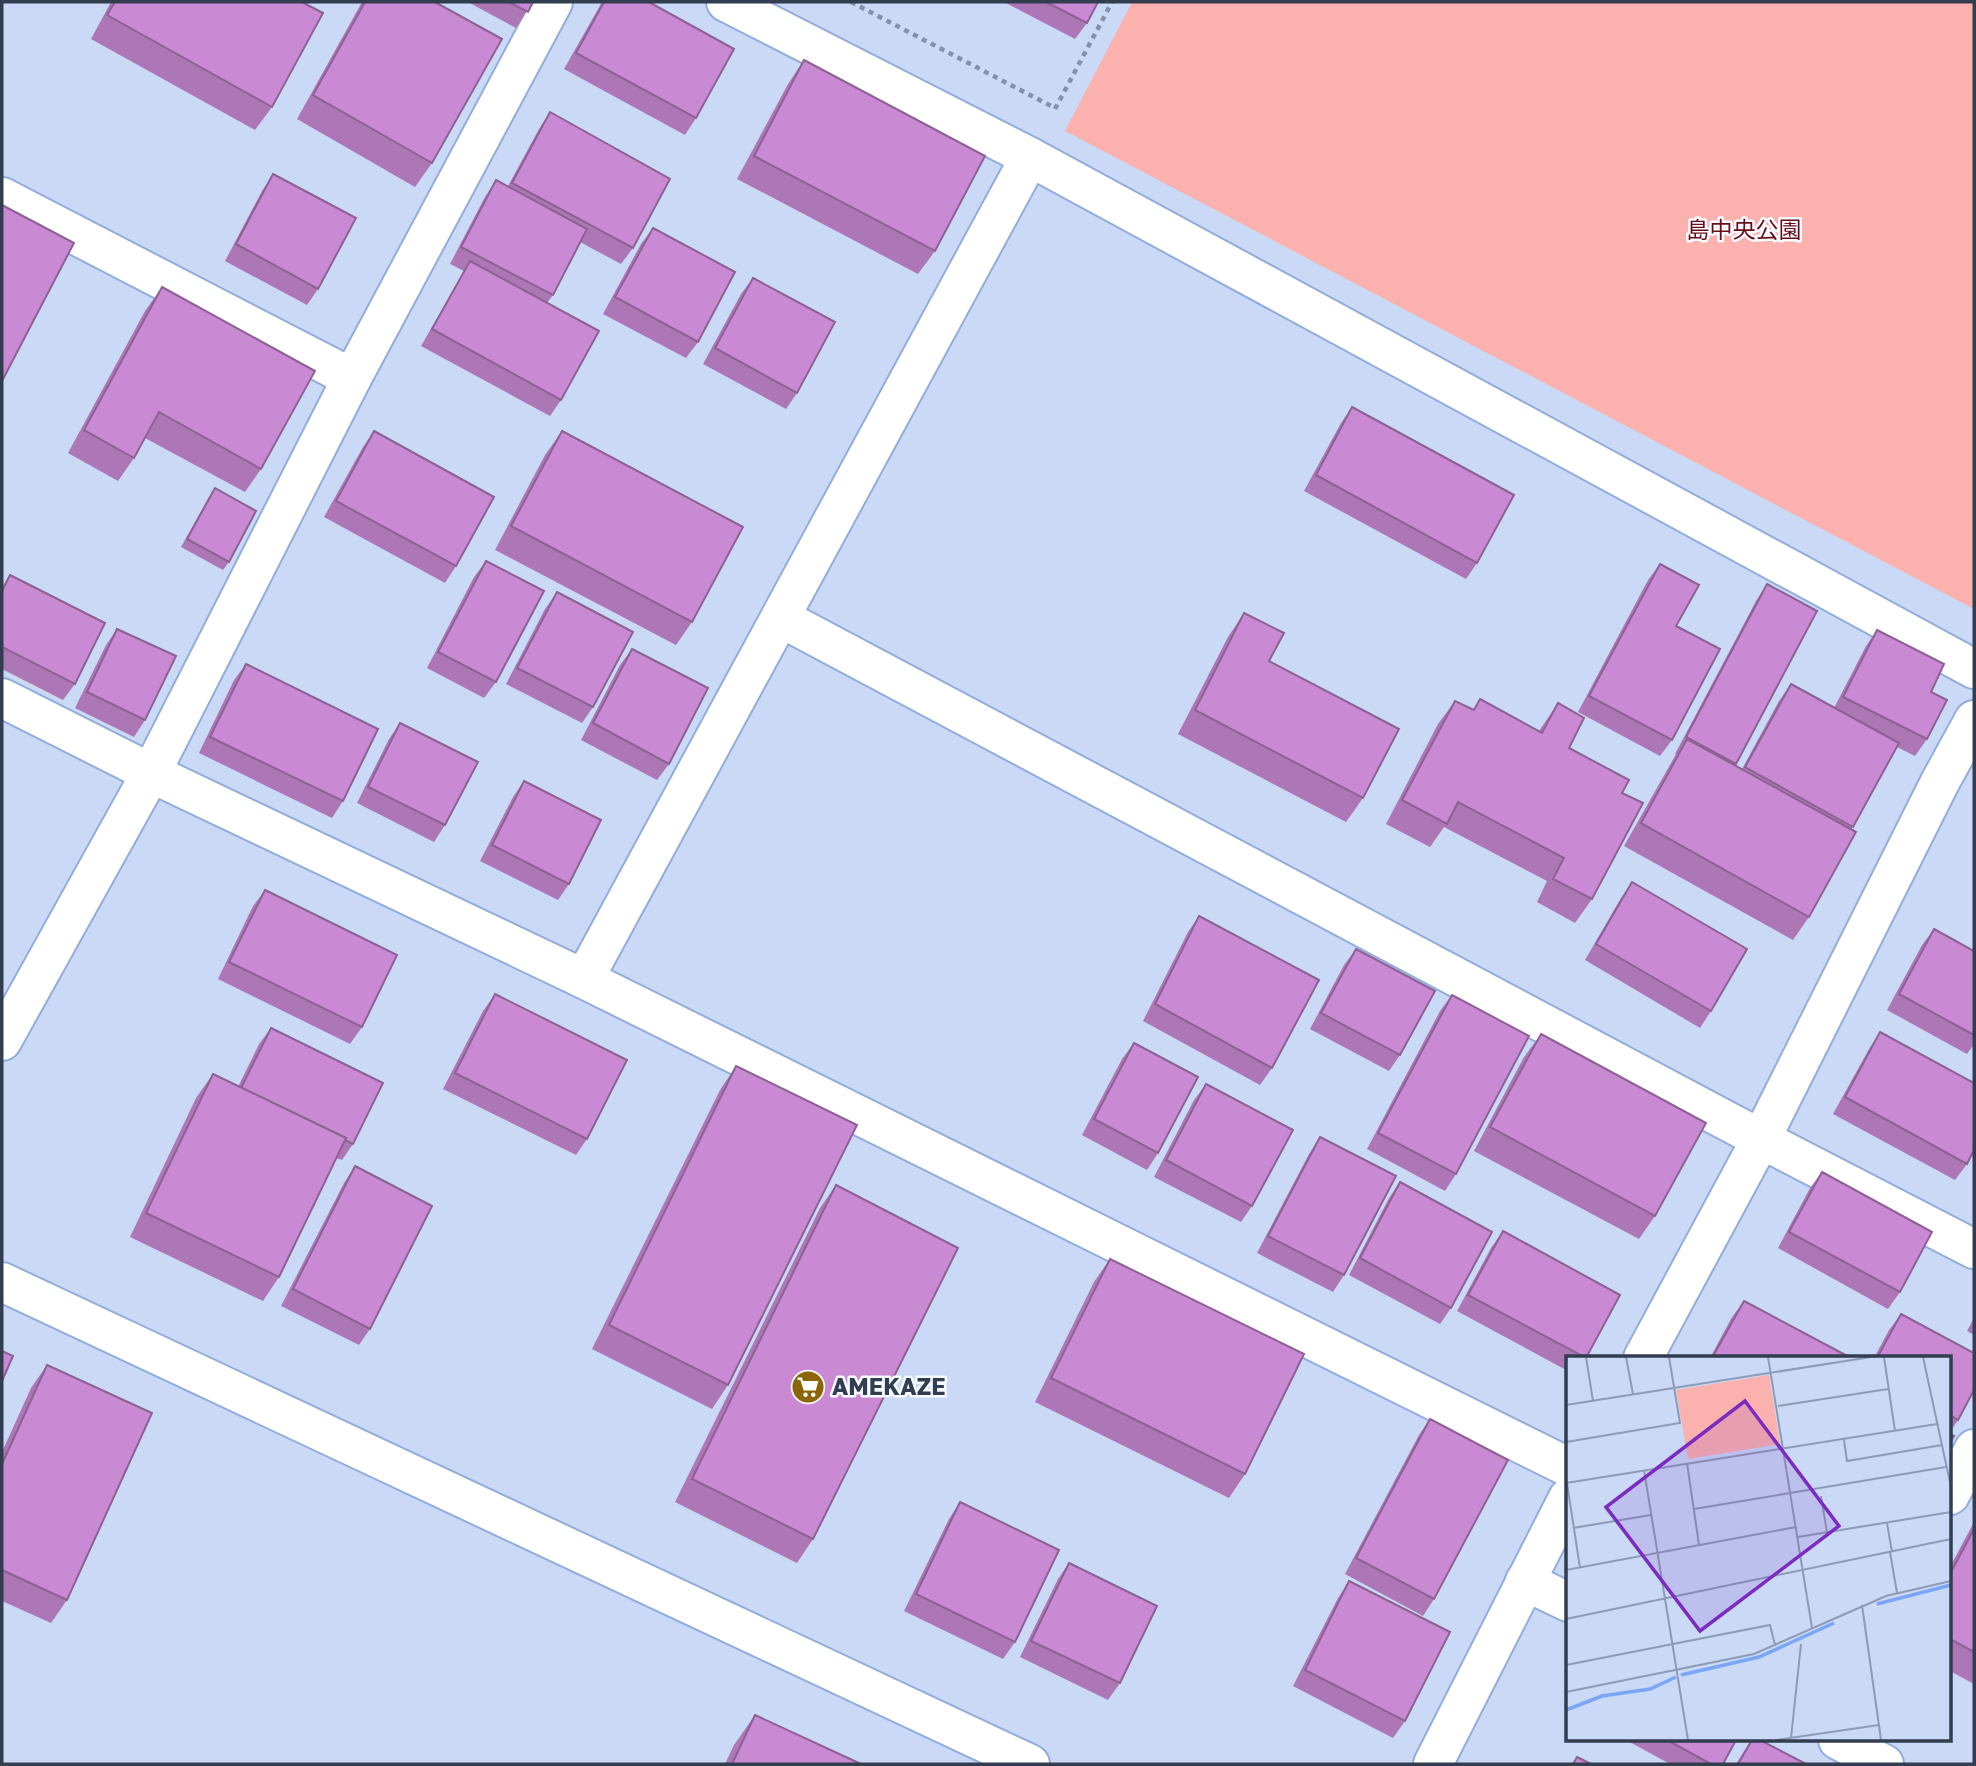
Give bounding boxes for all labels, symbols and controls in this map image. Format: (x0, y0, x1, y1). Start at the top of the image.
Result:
park label: 島中央公園 (1687, 215, 1802, 243)
inset map (1566, 1356, 1952, 1742)
supermarket icon: AMEKAZE (789, 1368, 827, 1406)
place label: AMEKAZE (832, 1372, 946, 1400)

